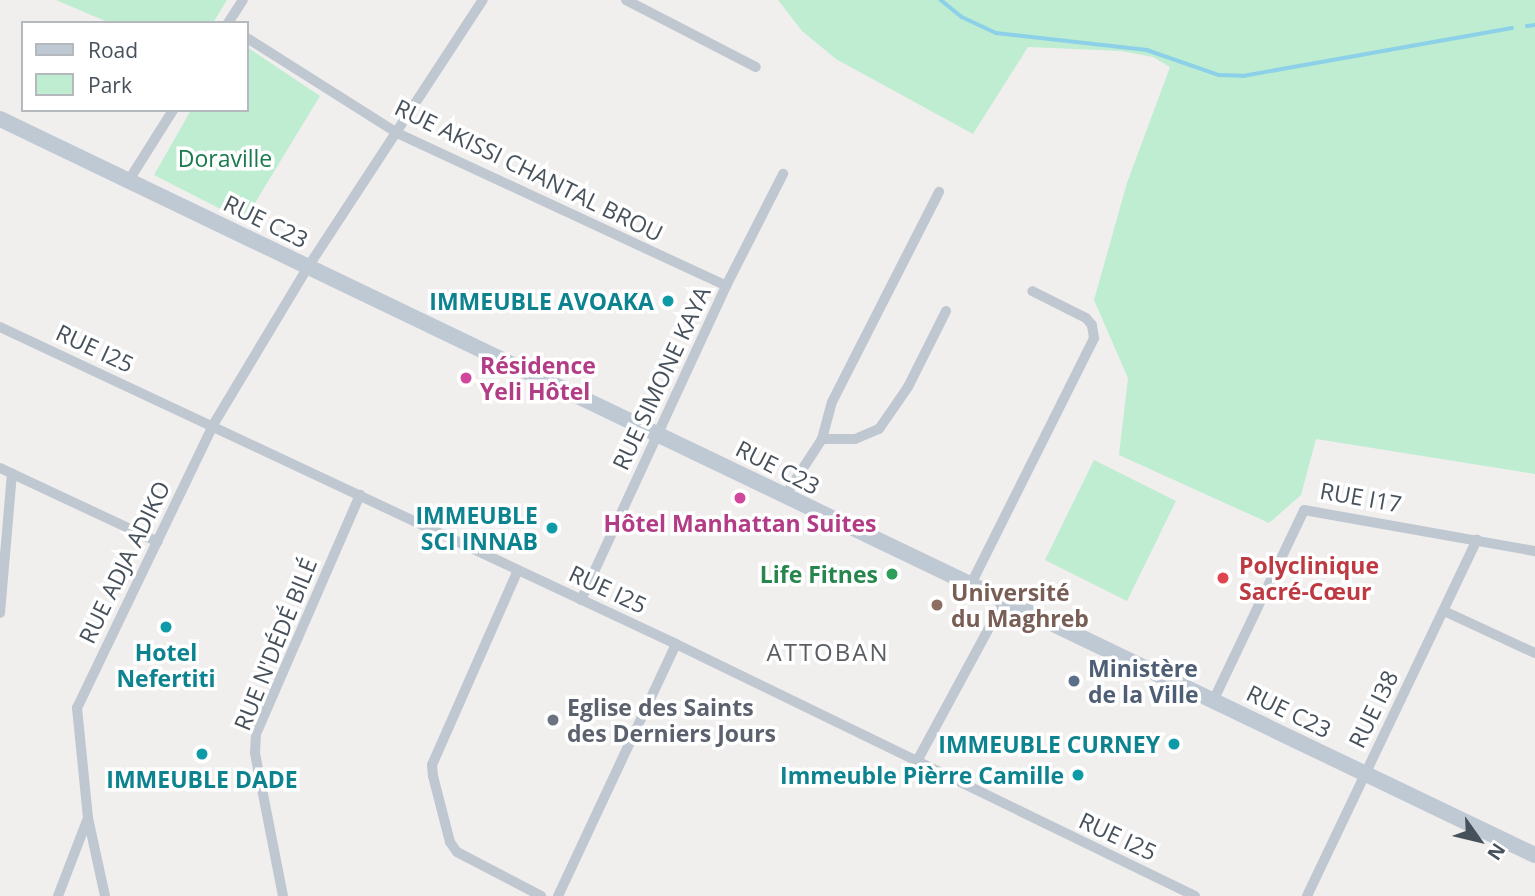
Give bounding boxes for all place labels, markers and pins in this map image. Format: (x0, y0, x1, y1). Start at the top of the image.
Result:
place label: IMMEUBLE AVOAKA (429, 287, 654, 315)
marker: IMMEUBLE AVOAKA (660, 293, 676, 309)
place label: Résidence Yeli Hôtel (480, 351, 596, 405)
marker: Résidence Yeli Hôtel (458, 370, 474, 386)
marker: Hôtel Manhattan Suites (732, 490, 748, 506)
place label: IMMEUBLE SCI INNAB (415, 501, 538, 555)
place label: Hôtel Manhattan Suites (604, 509, 876, 537)
marker: IMMEUBLE SCI INNAB (544, 520, 560, 536)
place label: Polyclinique Sacré-Cœur (1239, 551, 1379, 605)
place label: Life Fitnes (760, 560, 878, 588)
marker: Life Fitnes (884, 566, 900, 582)
marker: Polyclinique Sacré-Cœur (1213, 568, 1233, 588)
place label: Université du Maghreb (951, 578, 1089, 632)
marker: Université du Maghreb (929, 597, 945, 613)
marker: Hotel Nefertiti (158, 619, 174, 635)
place label: Hotel Nefertiti (116, 638, 216, 692)
place label: Ministère de la Ville (1088, 654, 1199, 708)
marker: Ministère de la Ville (1066, 673, 1082, 689)
place label: Eglise des Saints des Derniers Jours (567, 693, 776, 747)
marker: Eglise des Saints des Derniers Jours (545, 712, 561, 728)
place label: IMMEUBLE CURNEY (938, 730, 1160, 758)
marker: IMMEUBLE CURNEY (1166, 736, 1182, 752)
marker: IMMEUBLE DADE (194, 746, 210, 762)
place label: Immeuble Pièrre Camille (780, 761, 1064, 789)
place label: IMMEUBLE DADE (106, 765, 298, 793)
marker: Immeuble Pièrre Camille (1070, 767, 1086, 783)

